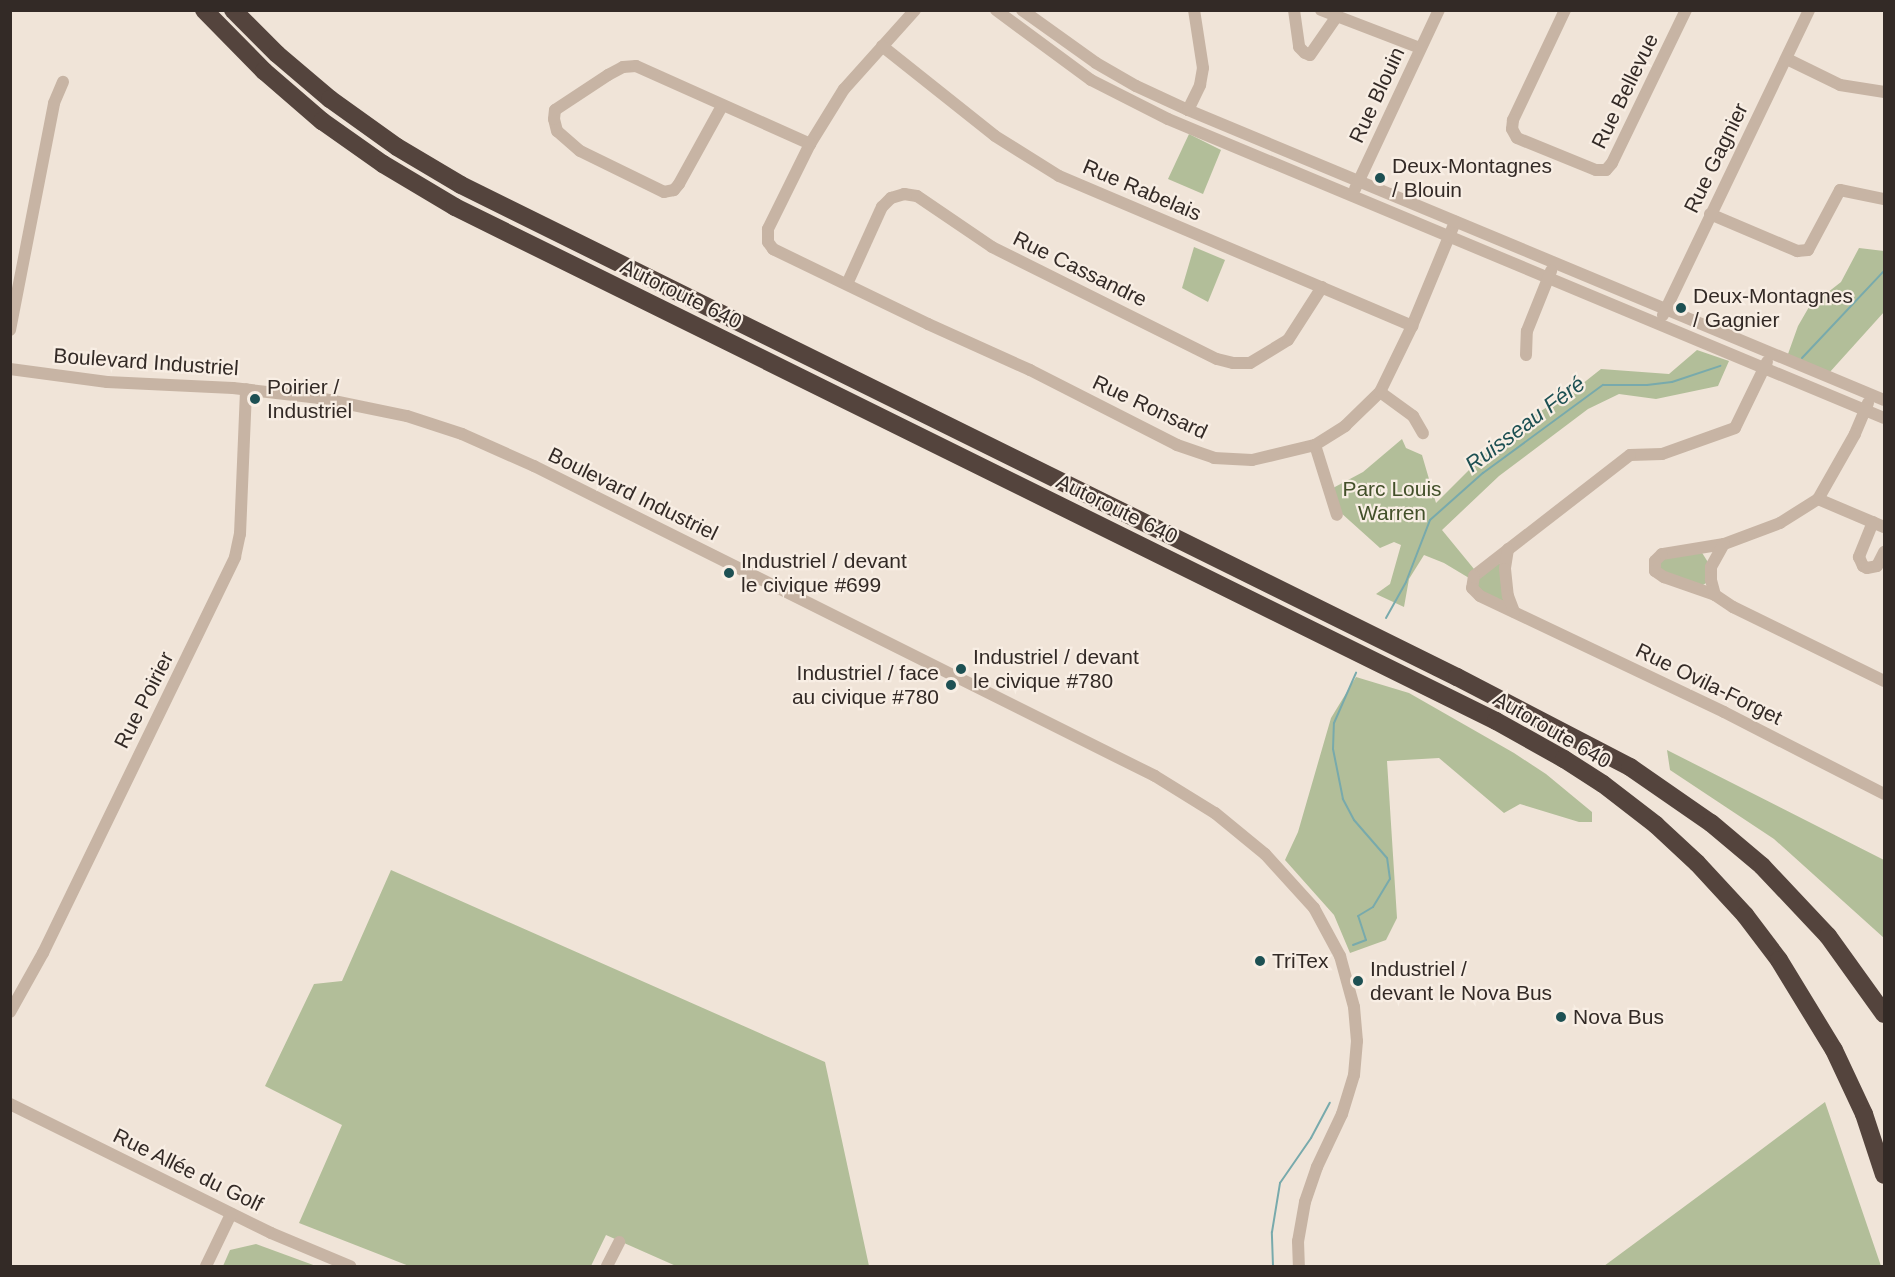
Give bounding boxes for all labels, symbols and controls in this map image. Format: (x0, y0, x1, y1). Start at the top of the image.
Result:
street label: Rue Bellevue (1586, 29, 1664, 153)
street label: Rue Blouin (1344, 43, 1410, 147)
street label: Rue Gagnier (1679, 99, 1753, 217)
place label: Deux-Montagnes / Blouin (1392, 153, 1552, 203)
street label: Rue Rabelais (1079, 154, 1205, 226)
marker: Deux-Montagnes / Blouin (1373, 171, 1387, 185)
street label: Rue Cassandre (1009, 226, 1151, 312)
street label: Autoroute 640 (616, 254, 746, 334)
place label: Deux-Montagnes / Gagnier (1693, 283, 1853, 333)
marker: Deux-Montagnes / Gagnier (1674, 301, 1688, 315)
street label: Boulevard Industriel (53, 343, 239, 381)
street label: Rue Ronsard (1089, 369, 1211, 445)
water label: Ruisseau Féré (1460, 370, 1590, 478)
place label: Poirier / Industriel (267, 374, 352, 424)
marker: Poirier / Industriel (248, 392, 262, 406)
street label: Boulevard Industriel (544, 442, 722, 546)
street label: Autoroute 640 (1052, 469, 1182, 549)
park label: Parc Louis Warren (1342, 476, 1442, 526)
place label: Industriel / devant le civique #699 (741, 548, 907, 598)
marker: Industriel / devant le civique #699 (722, 566, 736, 580)
street label: Rue Ovila-Forget (1632, 638, 1786, 730)
place label: Industriel / devant le civique #780 (973, 644, 1139, 694)
street label: Rue Poirier (109, 647, 179, 753)
place label: Industriel / face au civique #780 (792, 660, 939, 710)
marker: Industriel / devant le civique #780 (954, 662, 968, 676)
marker: Industriel / face au civique #780 (944, 678, 958, 692)
street label: Autoroute 640 (1489, 686, 1615, 774)
place label: TriTex (1272, 948, 1328, 974)
marker: TriTex (1253, 954, 1267, 968)
place label: Industriel / devant le Nova Bus (1370, 956, 1552, 1006)
marker: Industriel / devant le Nova Bus (1351, 974, 1365, 988)
place label: Nova Bus (1573, 1004, 1664, 1030)
marker: Nova Bus (1554, 1010, 1568, 1024)
street label: Rue Allée du Golf (109, 1123, 267, 1217)

